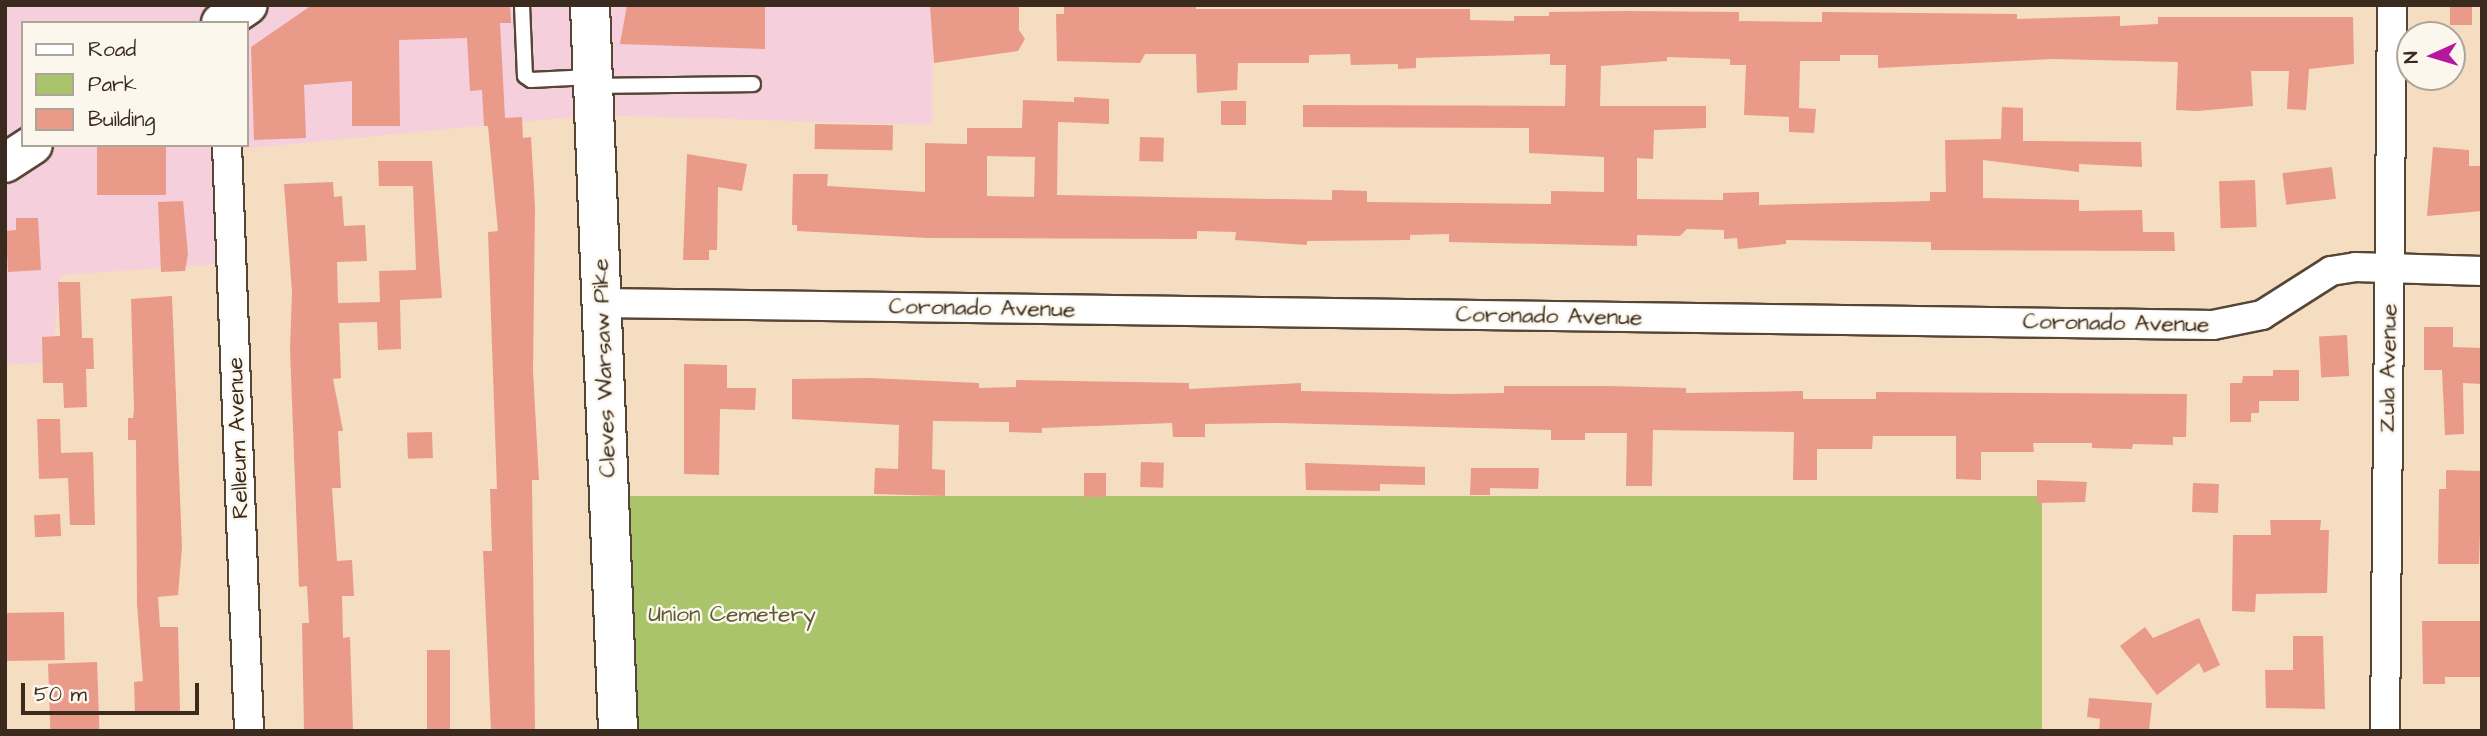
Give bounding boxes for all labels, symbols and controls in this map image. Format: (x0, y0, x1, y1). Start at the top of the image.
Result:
legend (21, 21, 248, 147)
north arrow (2396, 21, 2466, 91)
text: Road (88, 35, 136, 64)
text: N (2398, 50, 2425, 64)
text: Park (88, 70, 137, 99)
text: Building (88, 105, 155, 134)
street label: Cleves Warsaw Pike (586, 258, 622, 478)
street label: Coronado Avenue (888, 293, 1076, 323)
street label: Coronado Avenue (1455, 301, 1643, 331)
street label: Zula Avenue (2373, 303, 2403, 433)
street label: Coronado Avenue (2022, 308, 2210, 338)
street label: Relleum Avenue (221, 357, 255, 519)
park label: Union Cemetery (648, 600, 816, 628)
scale bar (24, 670, 203, 714)
text: 50 m (34, 680, 87, 709)

